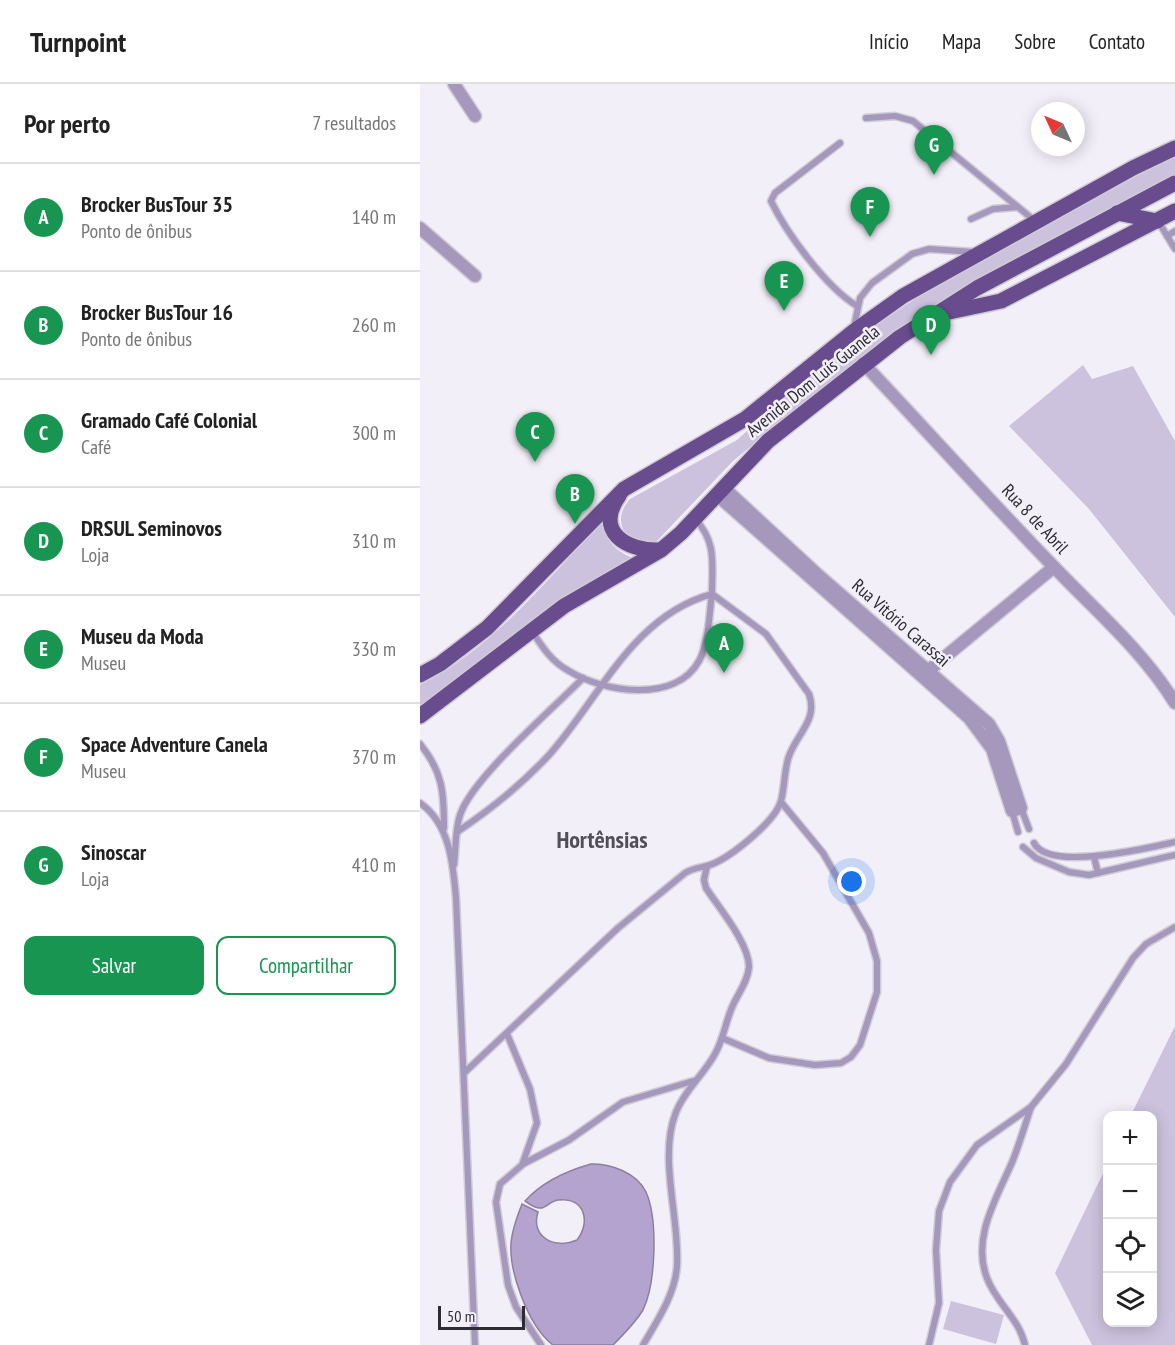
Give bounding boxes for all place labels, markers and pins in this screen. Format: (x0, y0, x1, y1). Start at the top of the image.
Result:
pin: G (914, 126, 954, 175)
pin: F (850, 188, 890, 237)
pin: E (764, 262, 804, 311)
pin: D (912, 306, 950, 355)
pin: C (516, 412, 554, 462)
pin: B (556, 474, 594, 524)
pin: A (704, 624, 744, 673)

